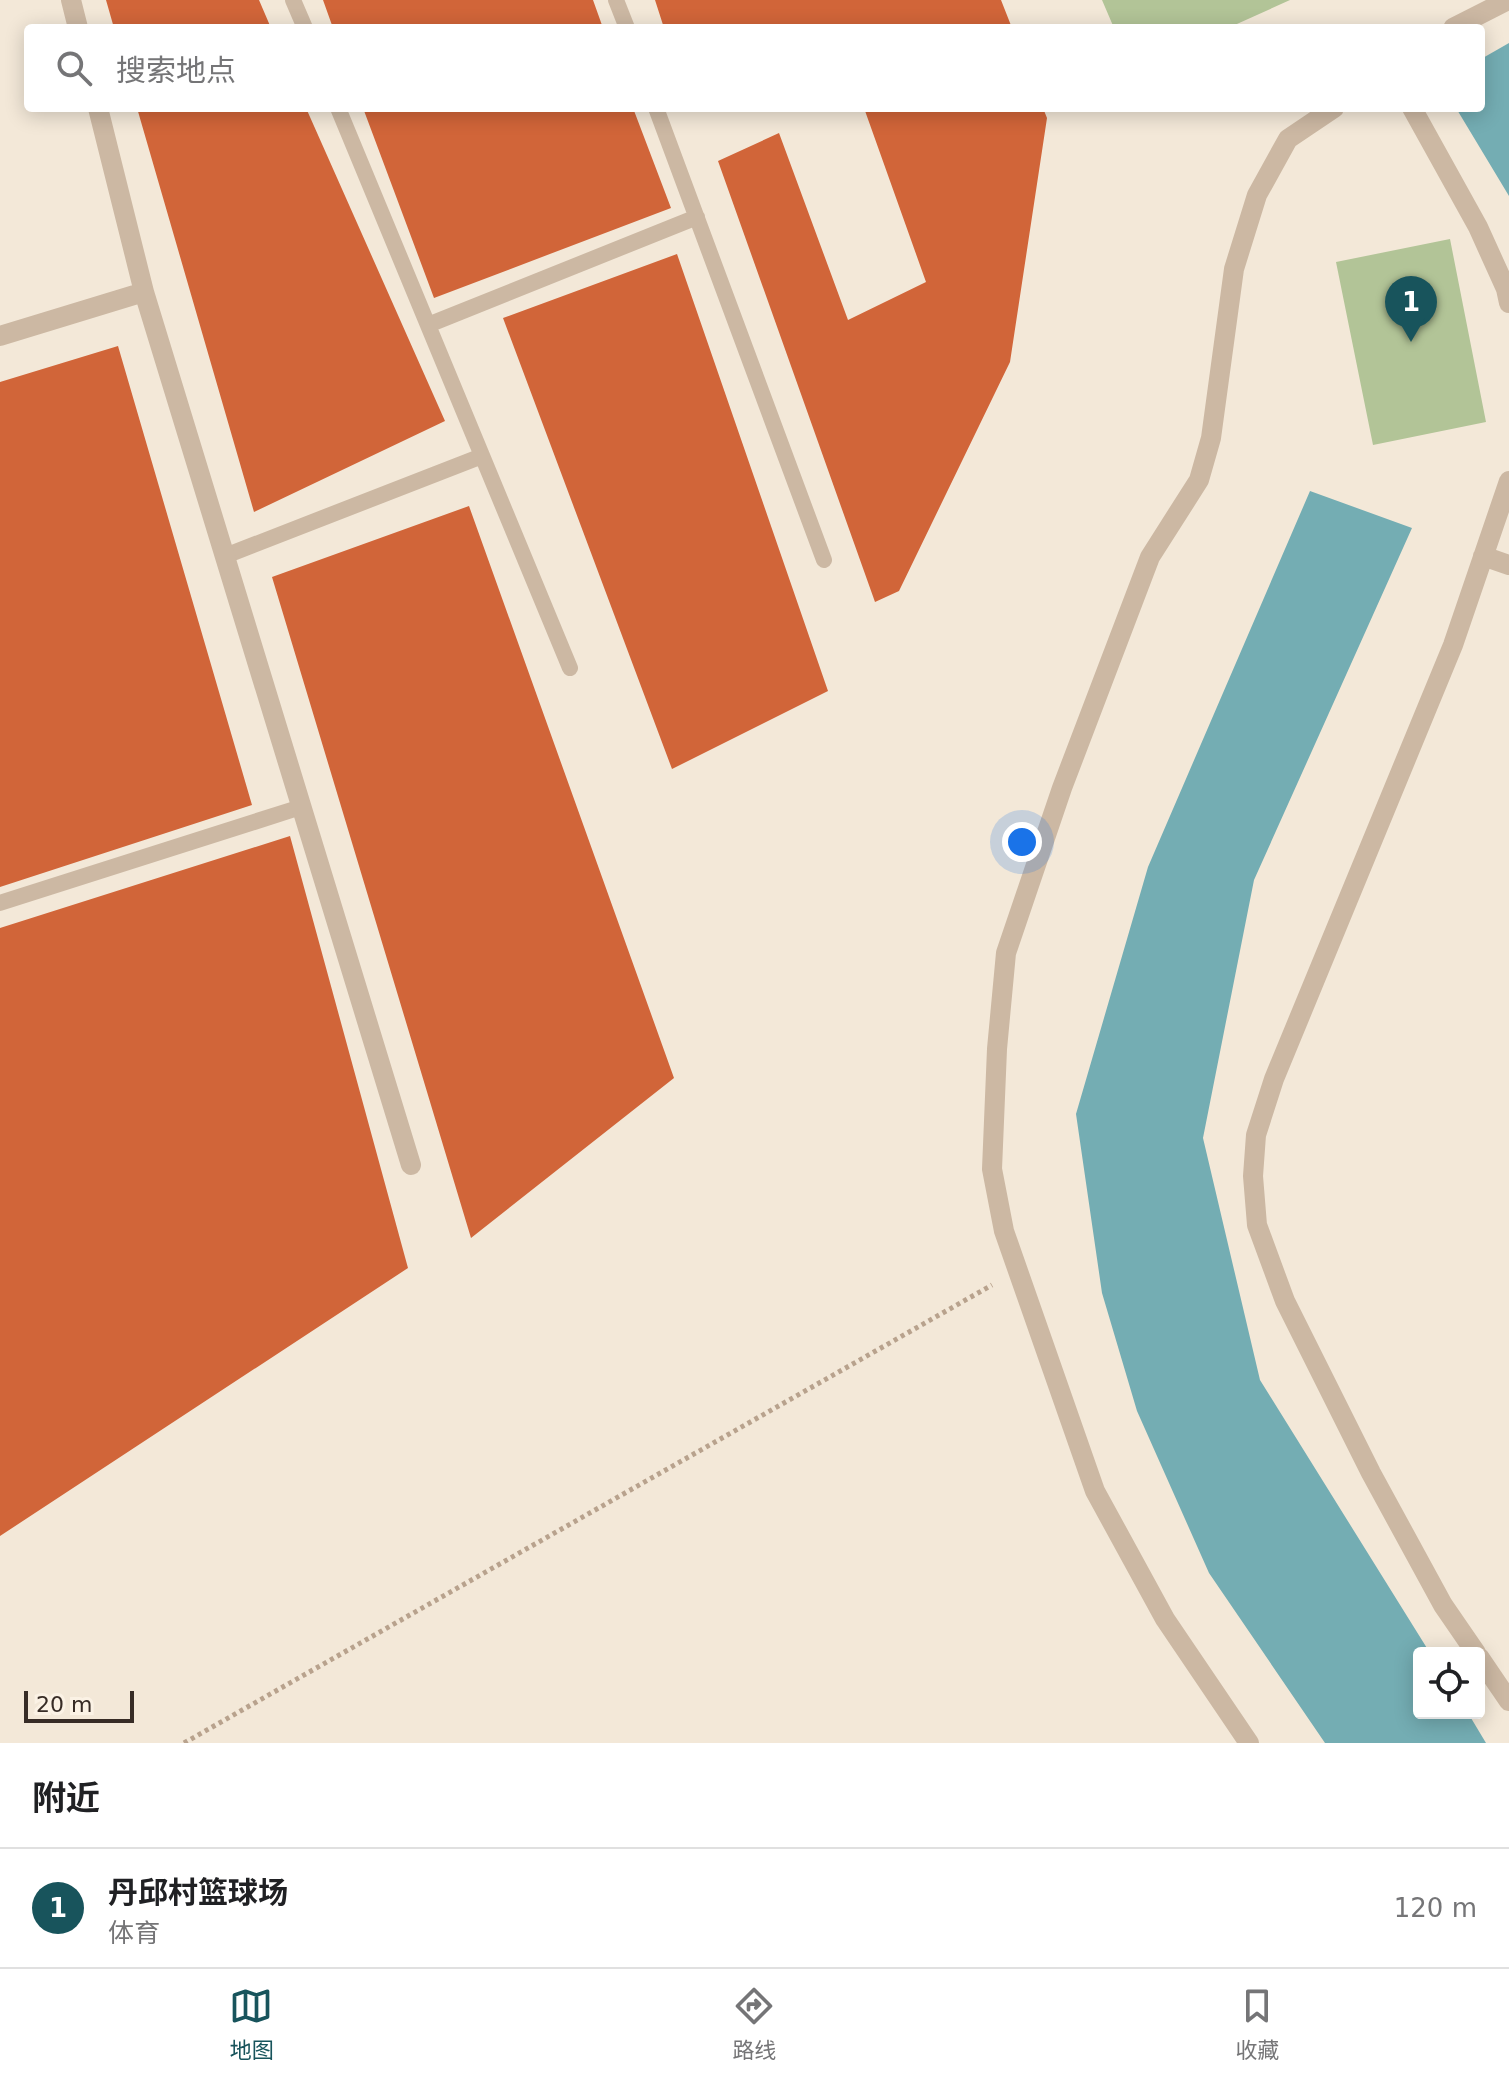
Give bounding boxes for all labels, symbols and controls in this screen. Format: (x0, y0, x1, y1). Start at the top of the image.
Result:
search box (24, 24, 1485, 112)
icon: search (52, 46, 96, 90)
text: 搜索地点 (116, 53, 236, 88)
pin: 1 (1385, 276, 1437, 342)
your location (1002, 822, 1042, 862)
map controls (1413, 1647, 1485, 1719)
button: locate (1413, 1647, 1485, 1719)
scale bar (24, 1687, 134, 1723)
text: 20 m (36, 1692, 92, 1717)
text: 附近 (32, 1778, 100, 1818)
text: 丹邱村篮球场 (108, 1875, 288, 1910)
text: 1 (49, 1893, 67, 1923)
text: 120 m (1394, 1893, 1477, 1923)
text: 体育 (108, 1918, 160, 1948)
tab: 地图 (229, 1984, 274, 2064)
tab: 路线 (732, 1984, 777, 2064)
tab: 收藏 (1235, 1984, 1280, 2064)

